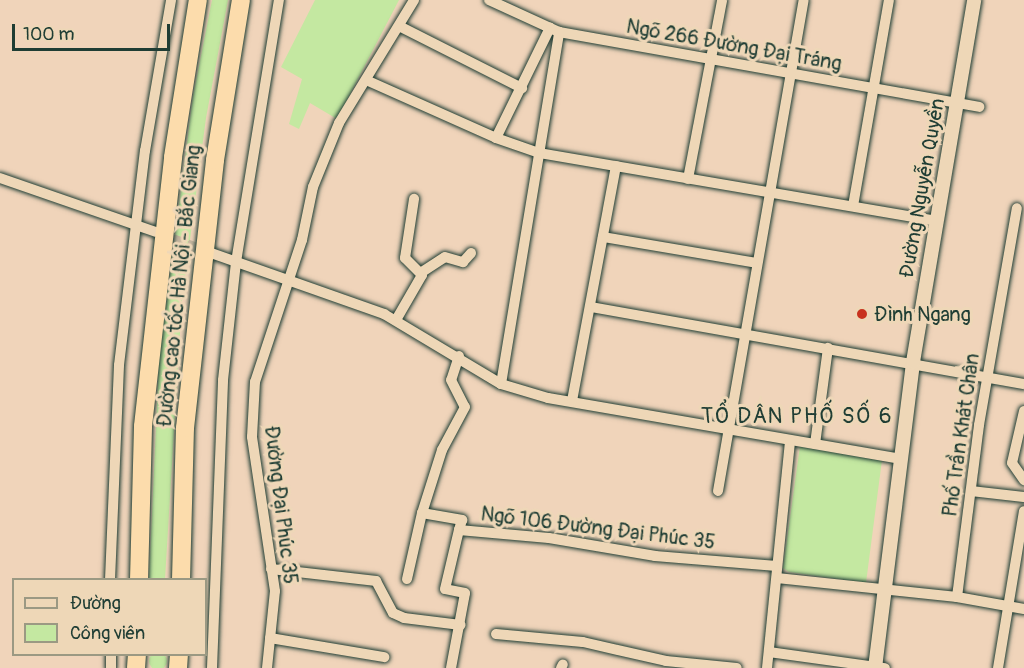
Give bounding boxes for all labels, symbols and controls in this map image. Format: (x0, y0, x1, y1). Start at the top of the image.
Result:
scale bar (15, 12, 172, 50)
street label: Ngõ 266 Đường Đại Tráng (624, 14, 844, 76)
text: 100 m (23, 23, 75, 46)
street label: Đường Nguyễn Quyền (894, 96, 950, 280)
street label: Đường cao tốc Hà Nội - Bắc Giang (152, 144, 206, 428)
place label: Đình Ngang (874, 302, 971, 326)
marker: Đình Ngang (855, 307, 869, 321)
street label: Phố Trần Khát Chân (938, 352, 984, 518)
district label: TỔ DÂN PHỐ SỐ 6 (701, 404, 893, 430)
street label: Đường Đại Phúc 35 (259, 424, 303, 586)
street label: Ngõ 106 Đường Đại Phúc 35 (480, 502, 716, 554)
legend (12, 578, 207, 656)
text: Đường (70, 592, 121, 615)
text: Công viên (70, 622, 145, 645)

